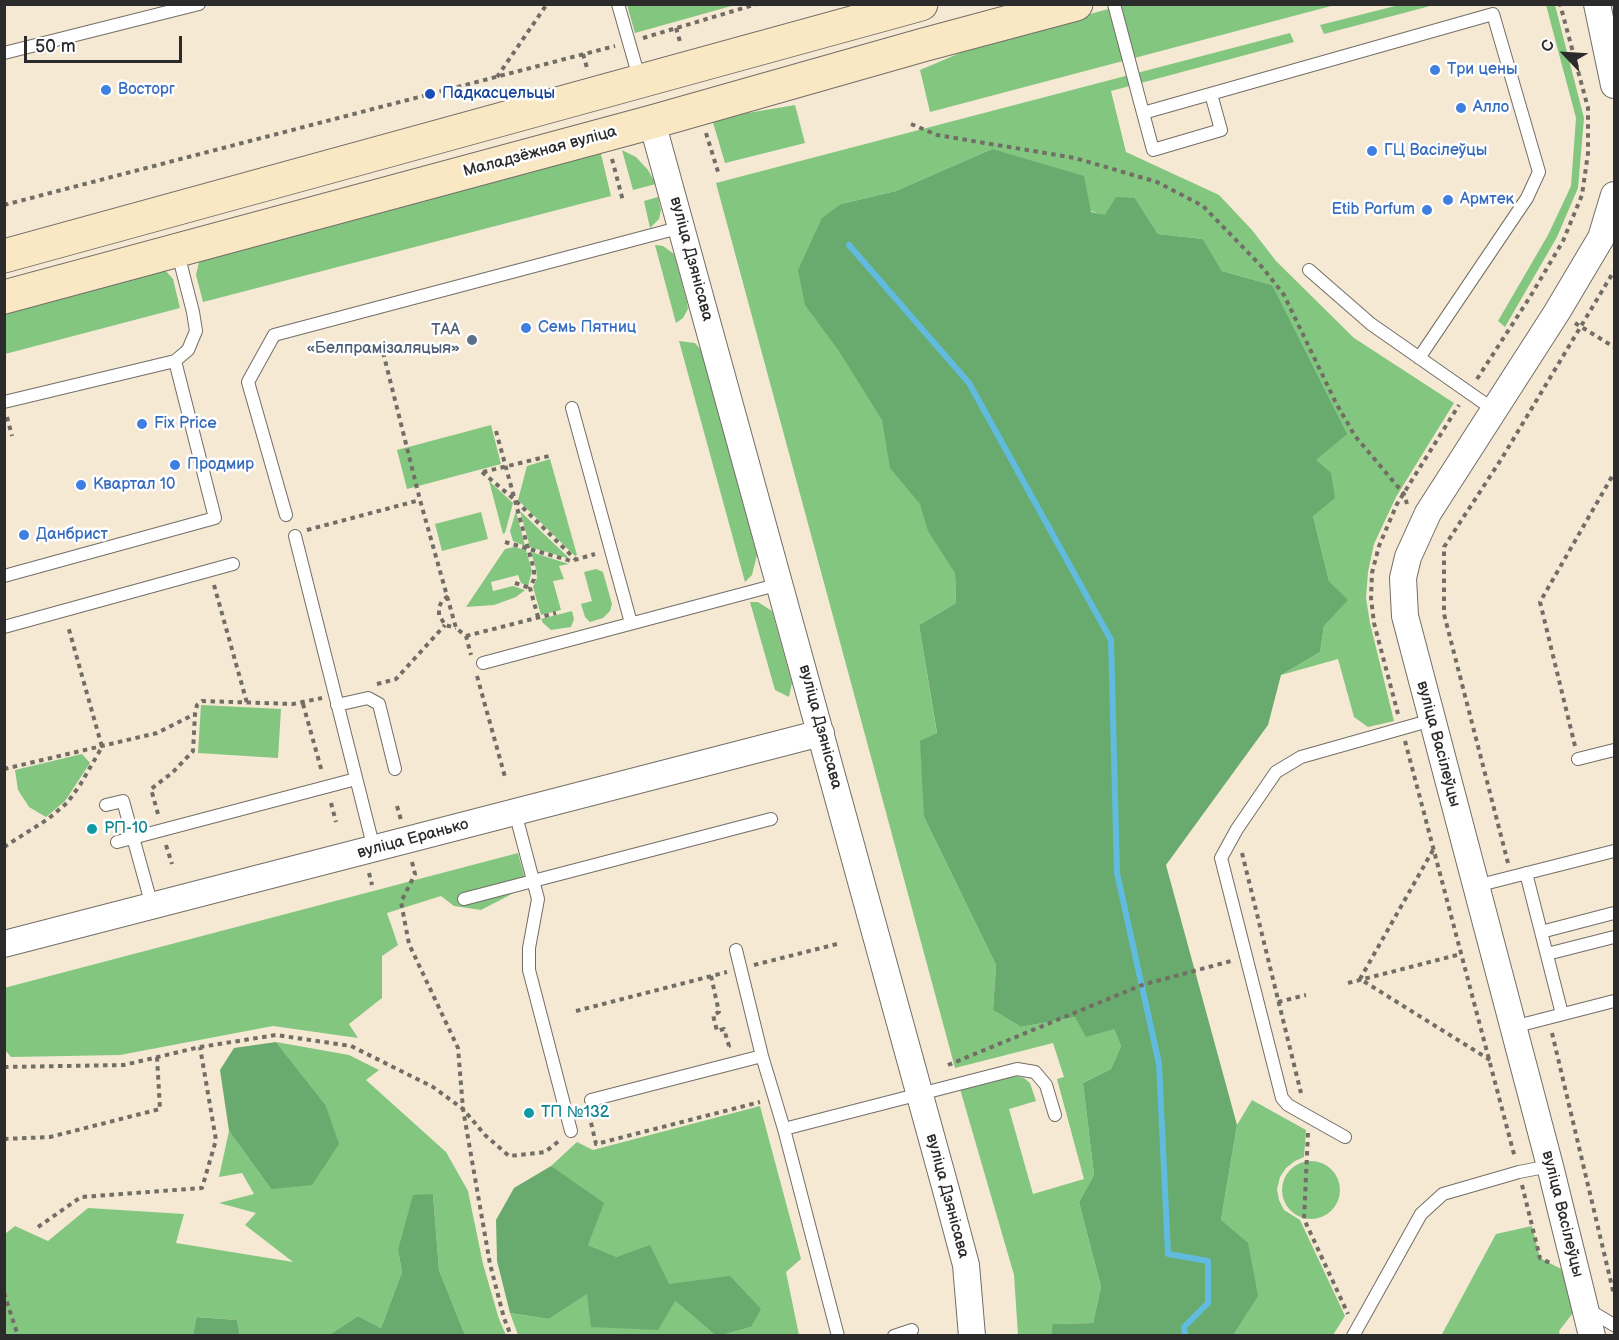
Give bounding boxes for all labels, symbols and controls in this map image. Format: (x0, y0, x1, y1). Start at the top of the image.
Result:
scale bar (27, 24, 184, 62)
north arrow (1535, 24, 1595, 84)
text: 50 m (35, 36, 76, 57)
text: С (1537, 37, 1559, 55)
place label: Три цены (1447, 60, 1517, 80)
marker: Три цены (1428, 63, 1442, 77)
place label: Восторг (118, 80, 175, 100)
marker: Восторг (99, 83, 113, 97)
place label: Падкасцельцы (442, 84, 555, 104)
marker: Падкасцельцы (423, 87, 437, 101)
place label: Алло (1473, 98, 1509, 118)
marker: Алло (1454, 101, 1468, 115)
street label: Маладзёжная вуліца (461, 122, 619, 182)
place label: ГЦ Васілеўцы (1384, 141, 1487, 161)
marker: ГЦ Васілеўцы (1365, 144, 1379, 158)
place label: Армтек (1460, 190, 1514, 210)
marker: Армтек (1441, 193, 1455, 207)
street label: вуліца Дзянісава (665, 195, 717, 323)
place label: Etib Parfum (1331, 200, 1415, 220)
marker: Etib Parfum (1420, 203, 1434, 217)
place label: Семь Пятниц (538, 318, 636, 338)
place label: ТАА «Белпрамізаляцыя» (306, 321, 460, 359)
marker: Семь Пятниц (519, 321, 533, 335)
marker: ТАА «Белпрамізаляцыя» (465, 333, 479, 347)
place label: Fix Price (154, 414, 217, 434)
marker: Fix Price (135, 417, 149, 431)
place label: Продмир (187, 455, 254, 475)
marker: Продмир (168, 458, 182, 472)
place label: Квартал 10 (93, 475, 175, 495)
marker: Квартал 10 (74, 478, 88, 492)
place label: Данбрист (36, 525, 108, 545)
marker: Данбрист (17, 528, 31, 542)
street label: вуліца Дзянісава (794, 663, 846, 791)
street label: вуліца Васілеўцы (1412, 679, 1464, 809)
street label: вуліца Еранько (355, 815, 471, 863)
place label: РП-10 (104, 819, 148, 839)
marker: РП-10 (85, 822, 99, 836)
place label: ТП №132 (541, 1103, 609, 1123)
marker: ТП №132 (522, 1106, 536, 1120)
street label: вуліца Дзянісава (921, 1132, 973, 1260)
street label: вуліца Васілеўцы (1537, 1149, 1587, 1279)

